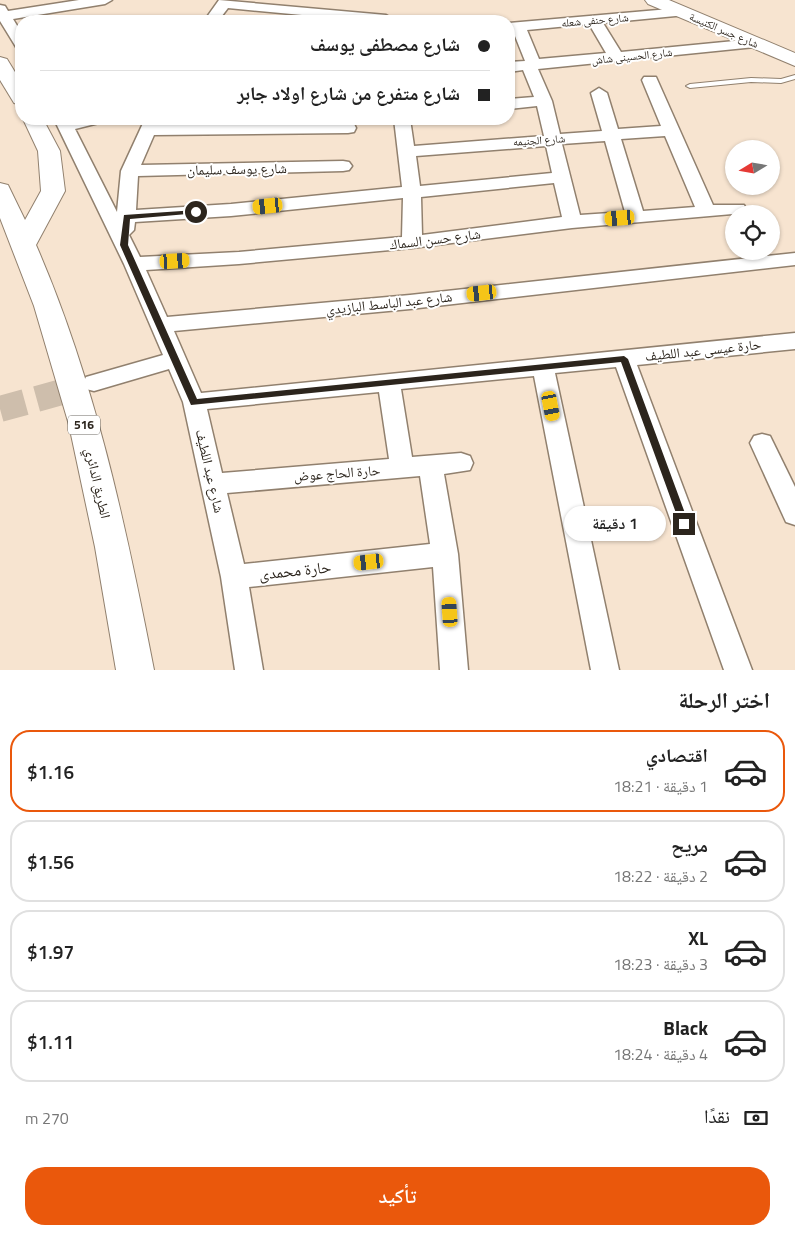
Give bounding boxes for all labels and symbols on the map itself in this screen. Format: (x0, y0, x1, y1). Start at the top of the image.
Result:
street label: شارع جسر الكنيسة (687, 8, 761, 52)
street label: شارع حنفى شعله (561, 9, 629, 31)
street label: شارع الحسينى شاش (591, 44, 673, 68)
street label: شارع الجنيمه (512, 130, 566, 150)
north arrow (725, 140, 780, 195)
street label: شارع يوسف سليمان (187, 157, 287, 180)
car (252, 197, 283, 215)
route start (185, 201, 207, 223)
car (604, 209, 635, 227)
street label: شارع حسن السماك (388, 222, 482, 255)
car (159, 253, 190, 269)
car (466, 284, 497, 302)
street label: شارع عبد الباسط البازيدي (325, 285, 453, 321)
street label: حارة عيسى عبد اللطيف (644, 333, 762, 366)
car (540, 390, 561, 422)
road number: 516 (68, 416, 100, 434)
street label: شارع عبد اللطيف (191, 427, 230, 515)
street label: الطريق الدائري (79, 445, 117, 521)
street label: حارة الحاج عوض (293, 459, 381, 486)
callout: 1 دقيقة (564, 506, 666, 542)
route end (673, 513, 695, 535)
car (353, 553, 384, 571)
street label: حارة محمدى (258, 554, 332, 586)
car (441, 597, 458, 627)

